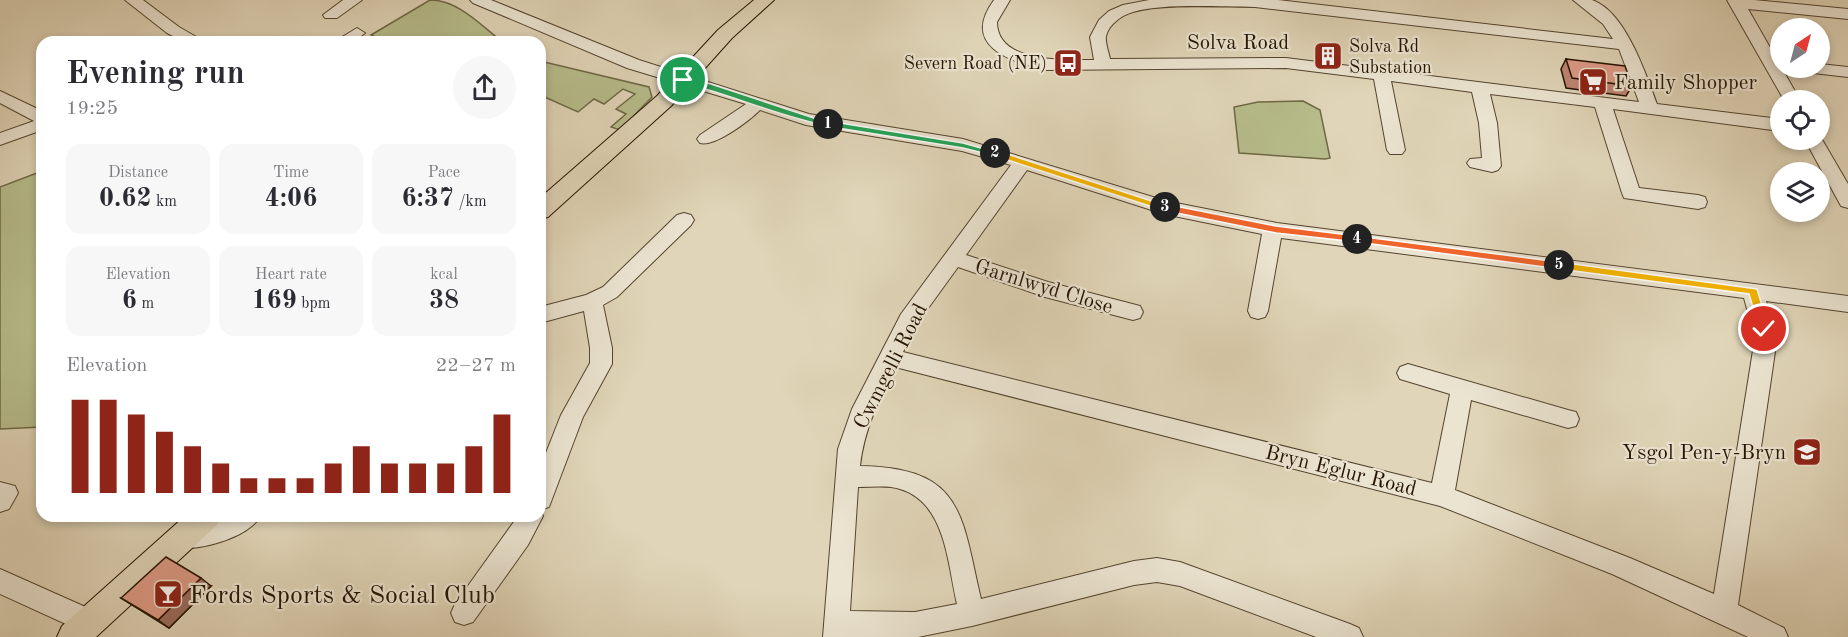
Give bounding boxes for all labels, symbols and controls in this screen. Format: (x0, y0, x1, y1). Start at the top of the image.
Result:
north arrow (1770, 18, 1830, 78)
map controls (1770, 18, 1830, 222)
street label: Solva Road (1187, 33, 1289, 54)
place label: Solva Rd Substation (1349, 38, 1432, 77)
building icon: Solva Rd Substation (1312, 40, 1344, 72)
bus stop icon: Severn Road (NE) (1052, 47, 1084, 79)
pin (657, 54, 708, 105)
place label: Severn Road (NE) (904, 54, 1047, 73)
button: share (453, 56, 516, 119)
text: Evening run (66, 58, 245, 91)
icon: arrive (666, 63, 699, 96)
supermarket icon: Family Shopper (1577, 66, 1609, 98)
place label: Family Shopper (1614, 73, 1758, 94)
button: locate (1770, 90, 1830, 150)
text: 19:25 (66, 99, 118, 119)
pin: 1 (813, 109, 843, 139)
text: 1 (823, 116, 833, 132)
pin: 2 (980, 138, 1010, 168)
text: 2 (990, 145, 1000, 161)
button: layers (1770, 162, 1830, 222)
text: Distance (108, 165, 168, 181)
text: Time (273, 165, 309, 181)
text: Pace (428, 165, 460, 181)
text: 0.62 (99, 186, 152, 212)
text: 4:06 (265, 186, 317, 212)
text: 6:37 (401, 186, 454, 212)
pin: 3 (1150, 192, 1180, 222)
text: km (152, 194, 177, 210)
text: /km (454, 194, 487, 210)
text: 3 (1160, 199, 1170, 215)
pin: 4 (1342, 224, 1372, 254)
text: 4 (1352, 231, 1362, 247)
pin: 5 (1544, 250, 1574, 280)
street label: Garnlwyd Close (972, 256, 1115, 318)
text: 5 (1554, 257, 1564, 273)
text: Elevation (105, 267, 171, 283)
text: Heart rate (255, 267, 327, 283)
text: kcal (430, 267, 458, 283)
text: 6 (122, 288, 137, 314)
text: 169 (252, 288, 297, 314)
text: 38 (429, 288, 459, 314)
text: m (137, 296, 154, 312)
text: bpm (297, 296, 330, 312)
street label: Cwmgelli Road (851, 301, 932, 433)
pin (1738, 303, 1789, 354)
icon: check (1747, 312, 1780, 345)
text: Elevation (66, 356, 147, 376)
text: 22–27 m (436, 356, 516, 376)
school or university icon: Ysgol Pen-y-Bryn (1791, 436, 1823, 468)
street label: Bryn Eglur Road (1263, 442, 1419, 500)
place label: Ysgol Pen-y-Bryn (1622, 443, 1786, 464)
bar icon: Fords Sports & Social Club (152, 578, 184, 610)
place label: Fords Sports & Social Club (189, 583, 495, 609)

